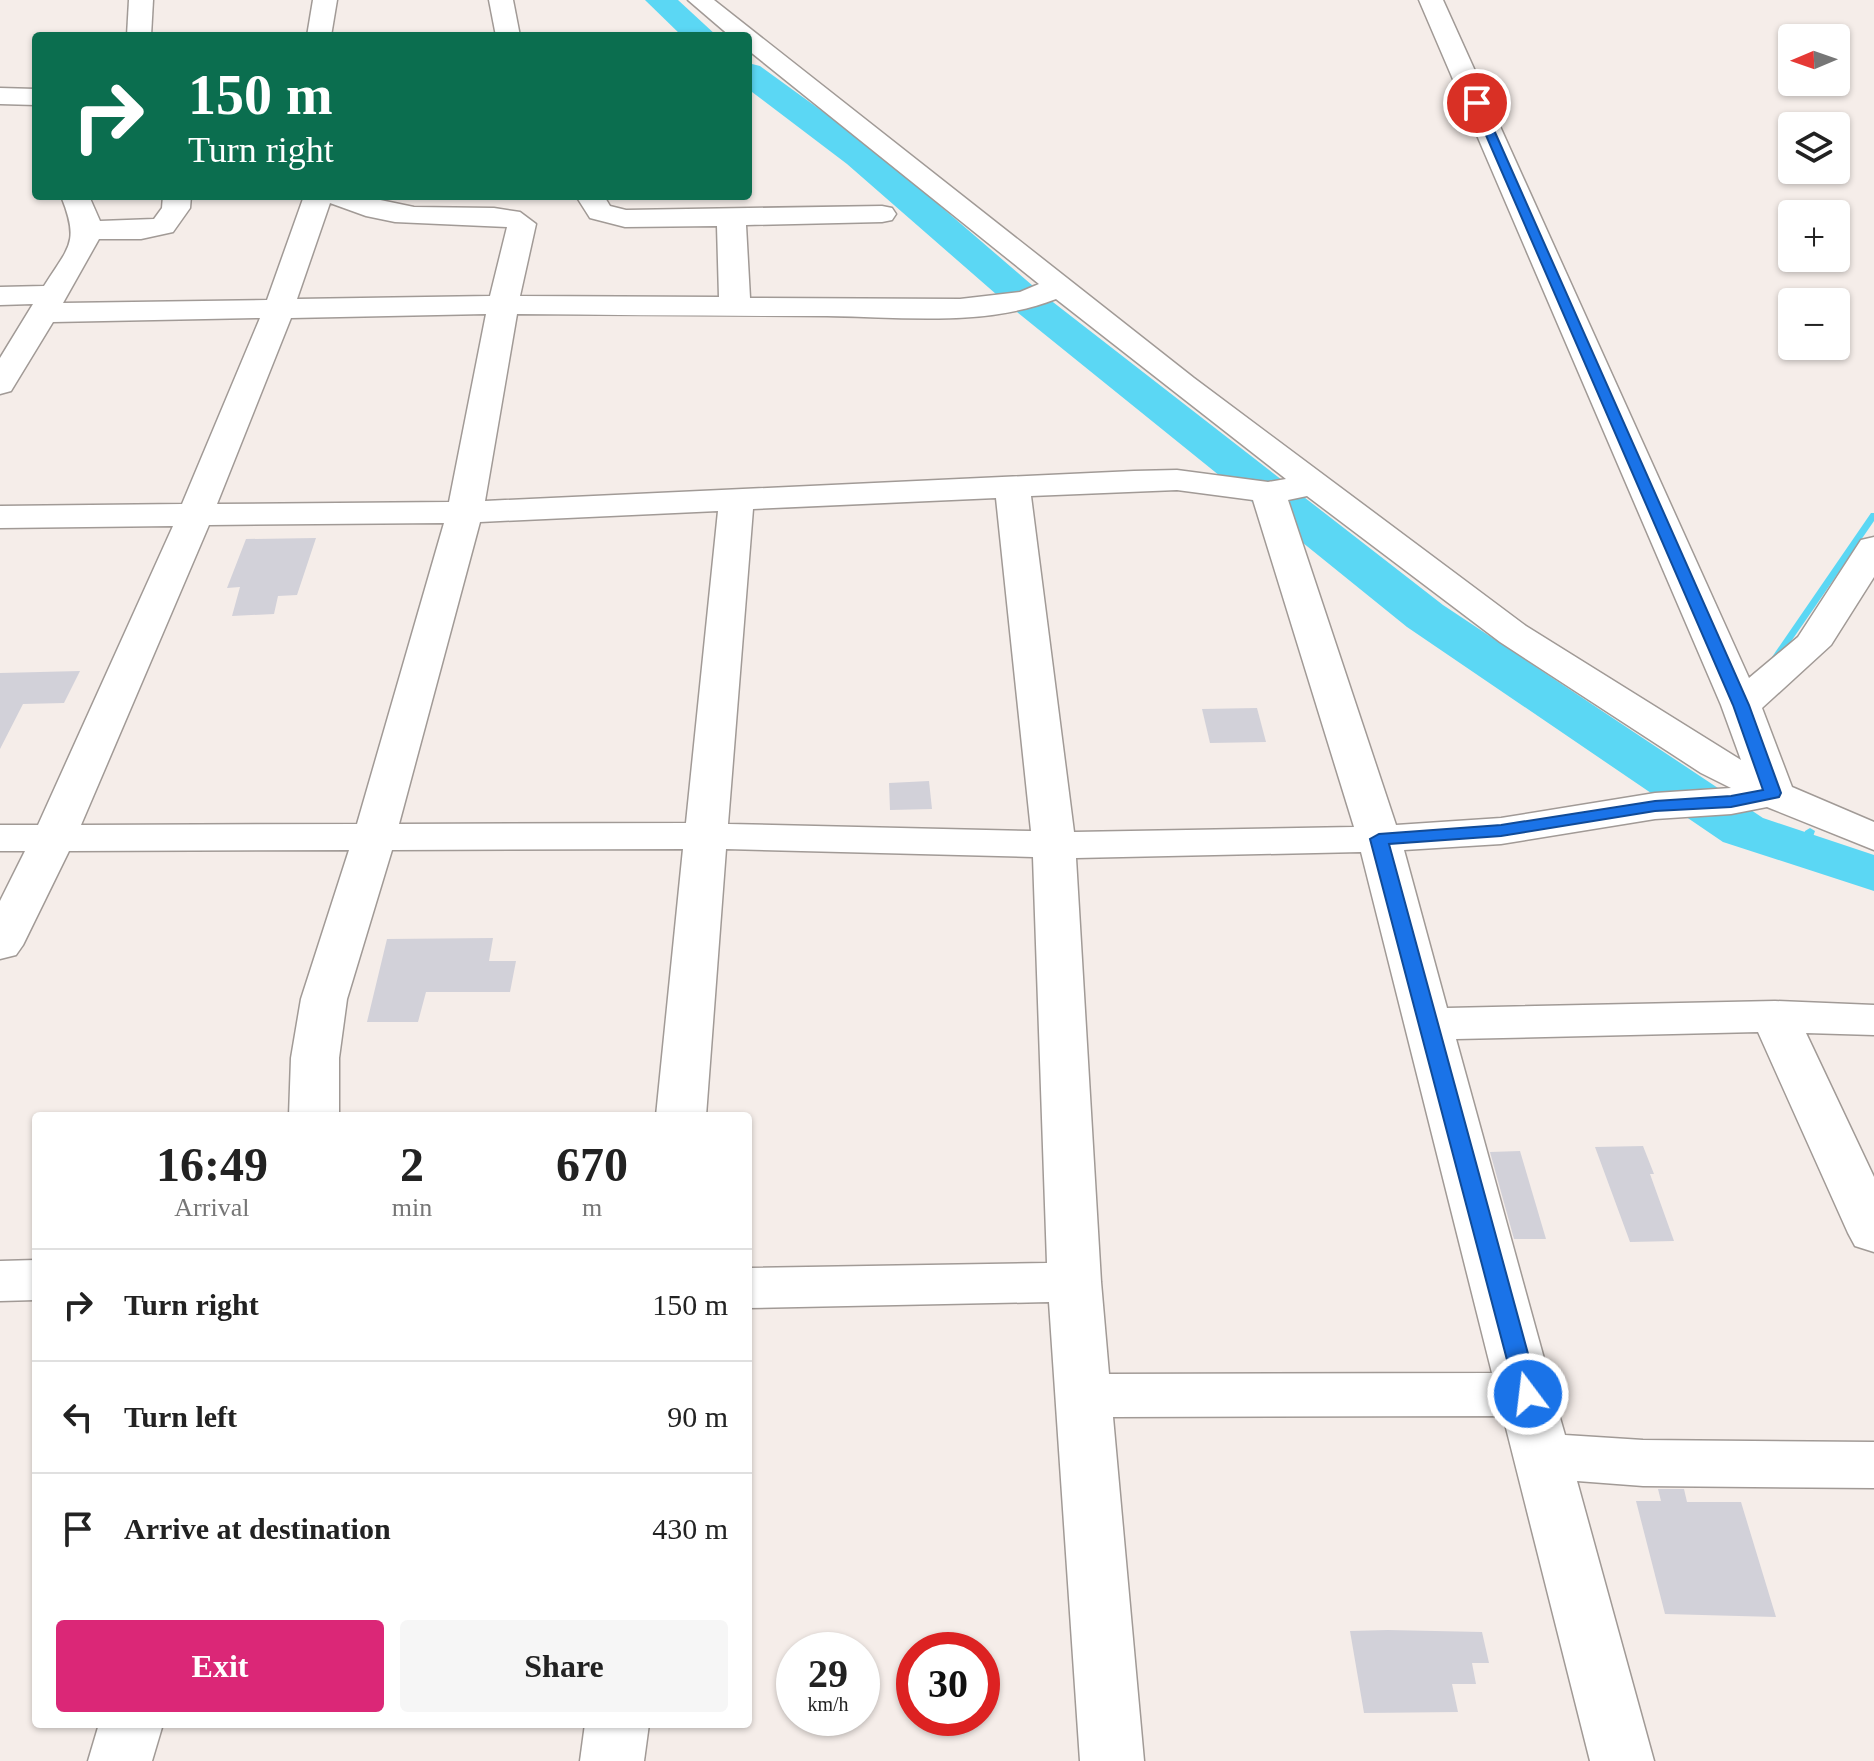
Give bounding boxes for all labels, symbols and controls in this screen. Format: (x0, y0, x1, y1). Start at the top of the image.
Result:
north arrow (1778, 24, 1850, 96)
map controls (1778, 24, 1850, 360)
icon: right (56, 64, 160, 168)
text: 150 m (188, 64, 333, 126)
pin (1443, 69, 1511, 137)
icon: arrive (1455, 81, 1499, 125)
button: layers (1778, 112, 1850, 184)
text: Turn right (188, 130, 334, 170)
button: + (1778, 200, 1850, 272)
button: − (1778, 288, 1850, 360)
text: 16:49 (156, 1138, 268, 1191)
text: 2 (400, 1138, 424, 1191)
text: 670 (556, 1138, 628, 1191)
text: Arrival (174, 1193, 249, 1222)
text: min (392, 1193, 432, 1222)
text: m (582, 1193, 602, 1222)
icon: right (56, 1283, 100, 1327)
text: Turn right (124, 1288, 259, 1321)
text: 150 m (652, 1288, 728, 1321)
position arrow (1486, 1352, 1570, 1436)
icon: left (56, 1395, 100, 1439)
text: Turn left (124, 1400, 237, 1433)
text: 90 m (667, 1400, 728, 1433)
icon: arrive (56, 1507, 100, 1551)
text: Arrive at destination (124, 1512, 391, 1545)
text: 430 m (652, 1512, 728, 1545)
button: Exit (56, 1620, 384, 1712)
button: Share (400, 1620, 728, 1712)
speed limit sign: 30 (896, 1632, 1000, 1736)
text: 29 (808, 1651, 848, 1696)
text: km/h (807, 1693, 849, 1715)

